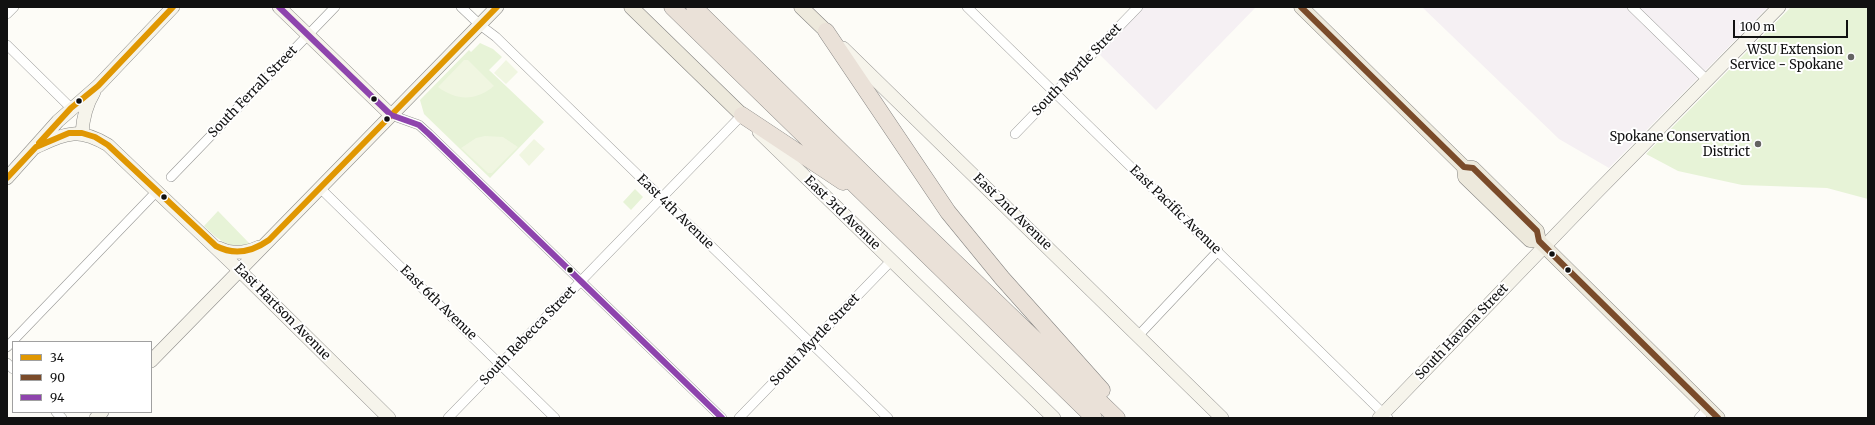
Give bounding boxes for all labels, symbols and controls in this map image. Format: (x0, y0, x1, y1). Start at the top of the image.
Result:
scale bar (1735, 12, 1850, 38)
text: 100 m (1740, 19, 1775, 34)
street label: South Myrtle Street (1029, 21, 1125, 119)
place label: WSU Extension Service - Spokane (1730, 42, 1843, 73)
street label: South Ferrall Street (205, 43, 301, 141)
marker: WSU Extension Service - Spokane (1846, 52, 1856, 62)
unlabelled marker (369, 94, 379, 104)
unlabelled marker (74, 96, 84, 106)
unlabelled marker (382, 114, 392, 124)
place label: Spokane Conservation District (1609, 129, 1750, 160)
marker: Spokane Conservation District (1753, 139, 1763, 149)
street label: East Pacific Avenue (1126, 162, 1224, 258)
street label: East 2nd Avenue (970, 171, 1054, 253)
street label: East 4th Avenue (633, 172, 717, 252)
street label: East 3rd Avenue (801, 173, 883, 253)
unlabelled marker (159, 192, 169, 202)
unlabelled marker (1547, 249, 1557, 259)
street label: East Hartson Avenue (231, 261, 333, 363)
street label: East 6th Avenue (397, 263, 479, 343)
unlabelled marker (565, 265, 575, 275)
unlabelled marker (1563, 265, 1573, 275)
street label: South Havana Street (1412, 281, 1512, 383)
street label: South Rebecca Street (477, 283, 579, 389)
street label: South Myrtle Street (767, 291, 863, 389)
legend (12, 341, 152, 413)
text: 34 (50, 350, 64, 365)
text: 90 (50, 370, 65, 385)
text: 94 (50, 390, 64, 405)

